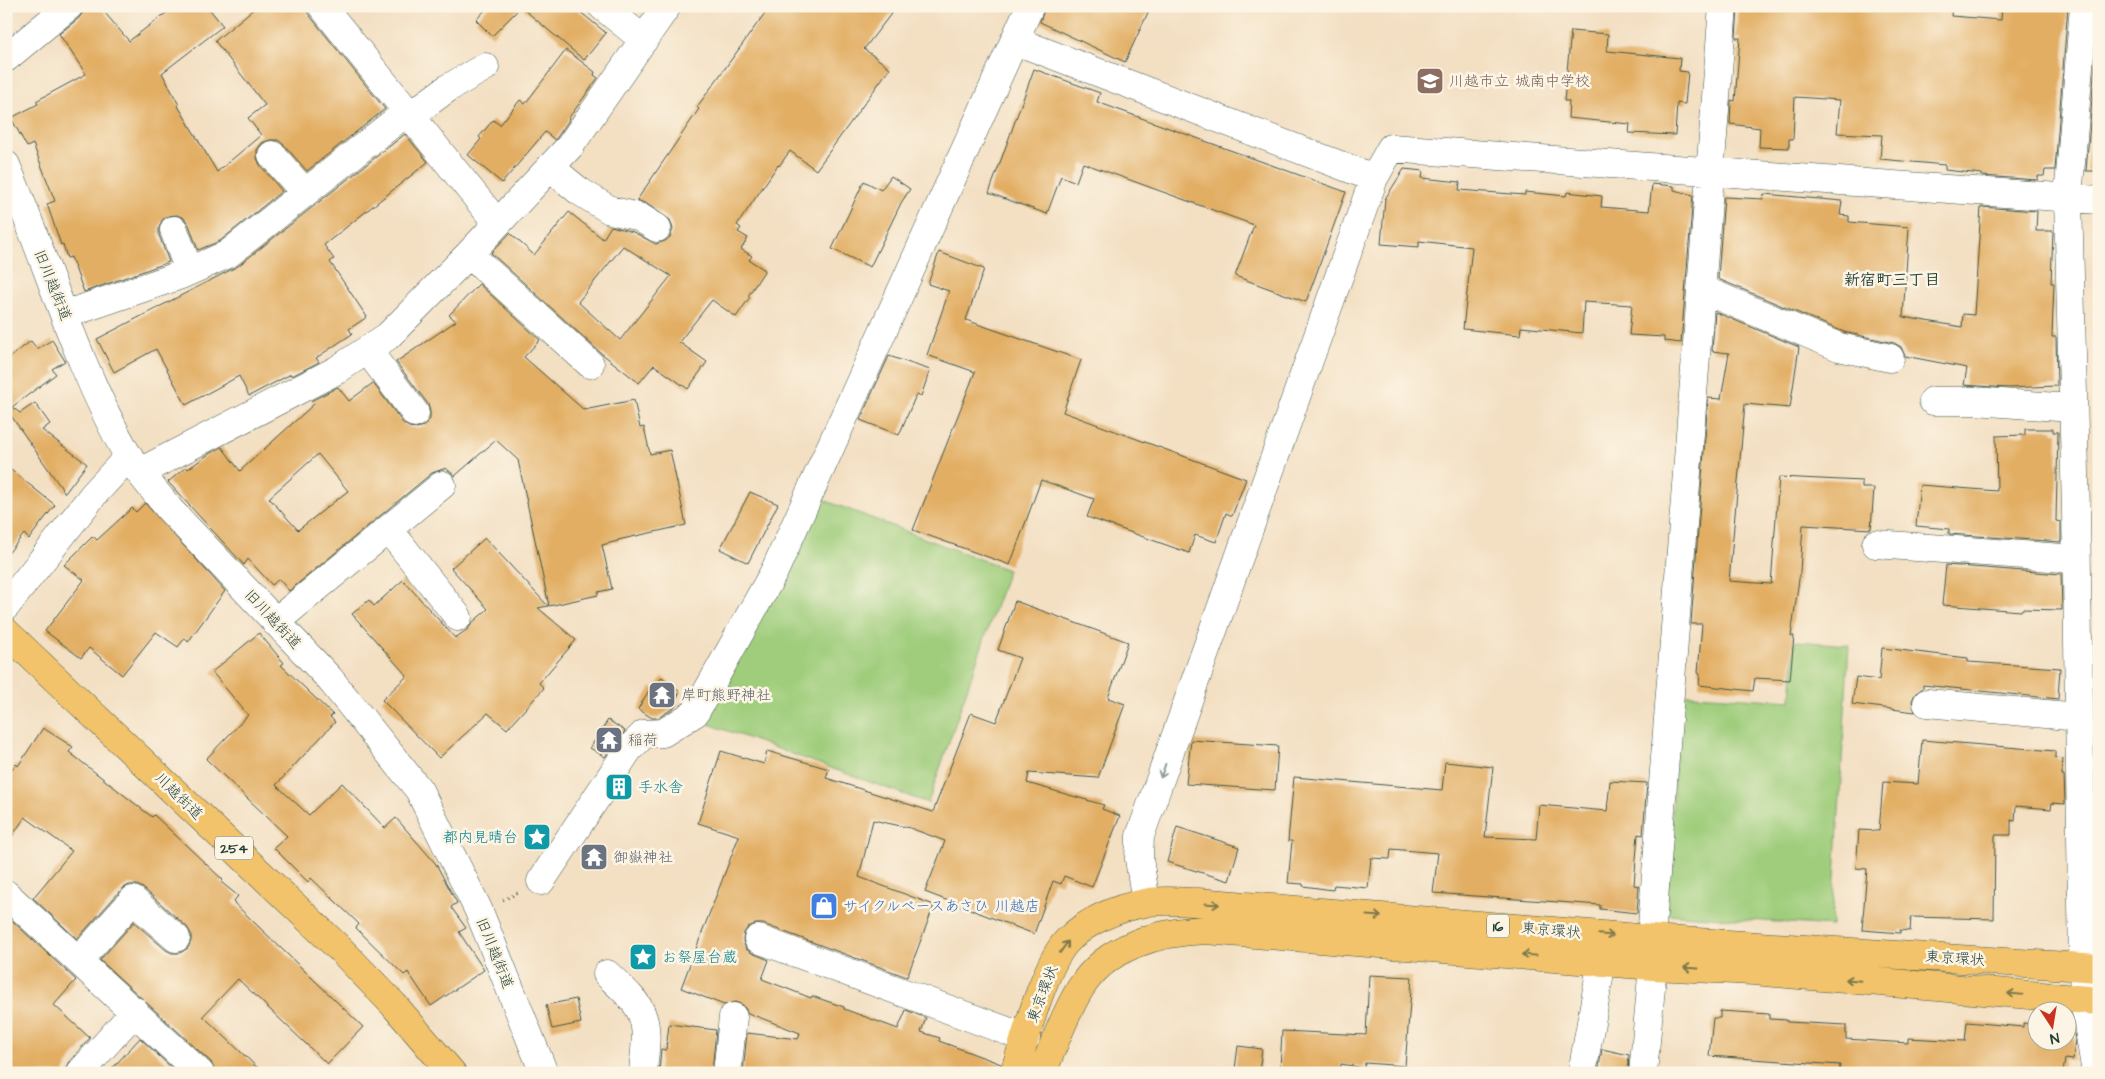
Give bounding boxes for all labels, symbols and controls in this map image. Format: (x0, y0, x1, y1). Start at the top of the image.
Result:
school or university icon: 川越市立 城南中学校 (1415, 66, 1445, 96)
place label: 川越市立 城南中学校 (1449, 71, 1590, 92)
street label: 旧川越街道 (29, 246, 76, 324)
district label: 新宿町三丁目 (1844, 269, 1940, 291)
street label: 旧川越街道 (239, 585, 306, 654)
temple icon: 岸町熊野神社 (647, 680, 677, 710)
place label: 岸町熊野神社 (681, 685, 771, 706)
temple icon: 稲荷 (594, 725, 624, 755)
place label: 稲荷 (628, 730, 658, 751)
one-way arrow (1158, 763, 1167, 778)
street label: 川越街道 (150, 768, 208, 825)
building icon: 手水舎 (604, 772, 634, 802)
place label: 手水舎 (638, 777, 683, 798)
place icon: 都内見晴台 (522, 822, 552, 852)
place label: 都内見晴台 (443, 827, 518, 848)
road number: 254 (215, 836, 253, 860)
temple icon: 御嶽神社 (579, 842, 609, 872)
place label: 御嶽神社 (613, 847, 673, 868)
shop icon: サイクルベースあさひ 川越店 (809, 891, 839, 921)
place label: サイクルベースあさひ 川越店 (843, 896, 1040, 917)
one-way arrow (1204, 899, 1220, 908)
one-way arrow (1366, 911, 1382, 921)
street label: 旧川越街道 (471, 914, 518, 992)
road number: 16 (1487, 914, 1509, 938)
street label: 東京環状 (1520, 917, 1582, 944)
one-way arrow (1598, 930, 1614, 940)
one-way arrow (1059, 940, 1069, 954)
place icon: お祭屋台蔵 (628, 942, 658, 972)
street label: 東京環状 (1924, 946, 1986, 971)
place label: お祭屋台蔵 (662, 947, 737, 968)
one-way arrow (1522, 950, 1538, 960)
street label: 東京環状 (1022, 962, 1063, 1026)
one-way arrow (1684, 964, 1700, 973)
one-way arrow (1846, 975, 1862, 985)
one-way arrow (2008, 990, 2024, 999)
north arrow (2028, 1002, 2078, 1052)
text: N (2048, 1027, 2061, 1048)

